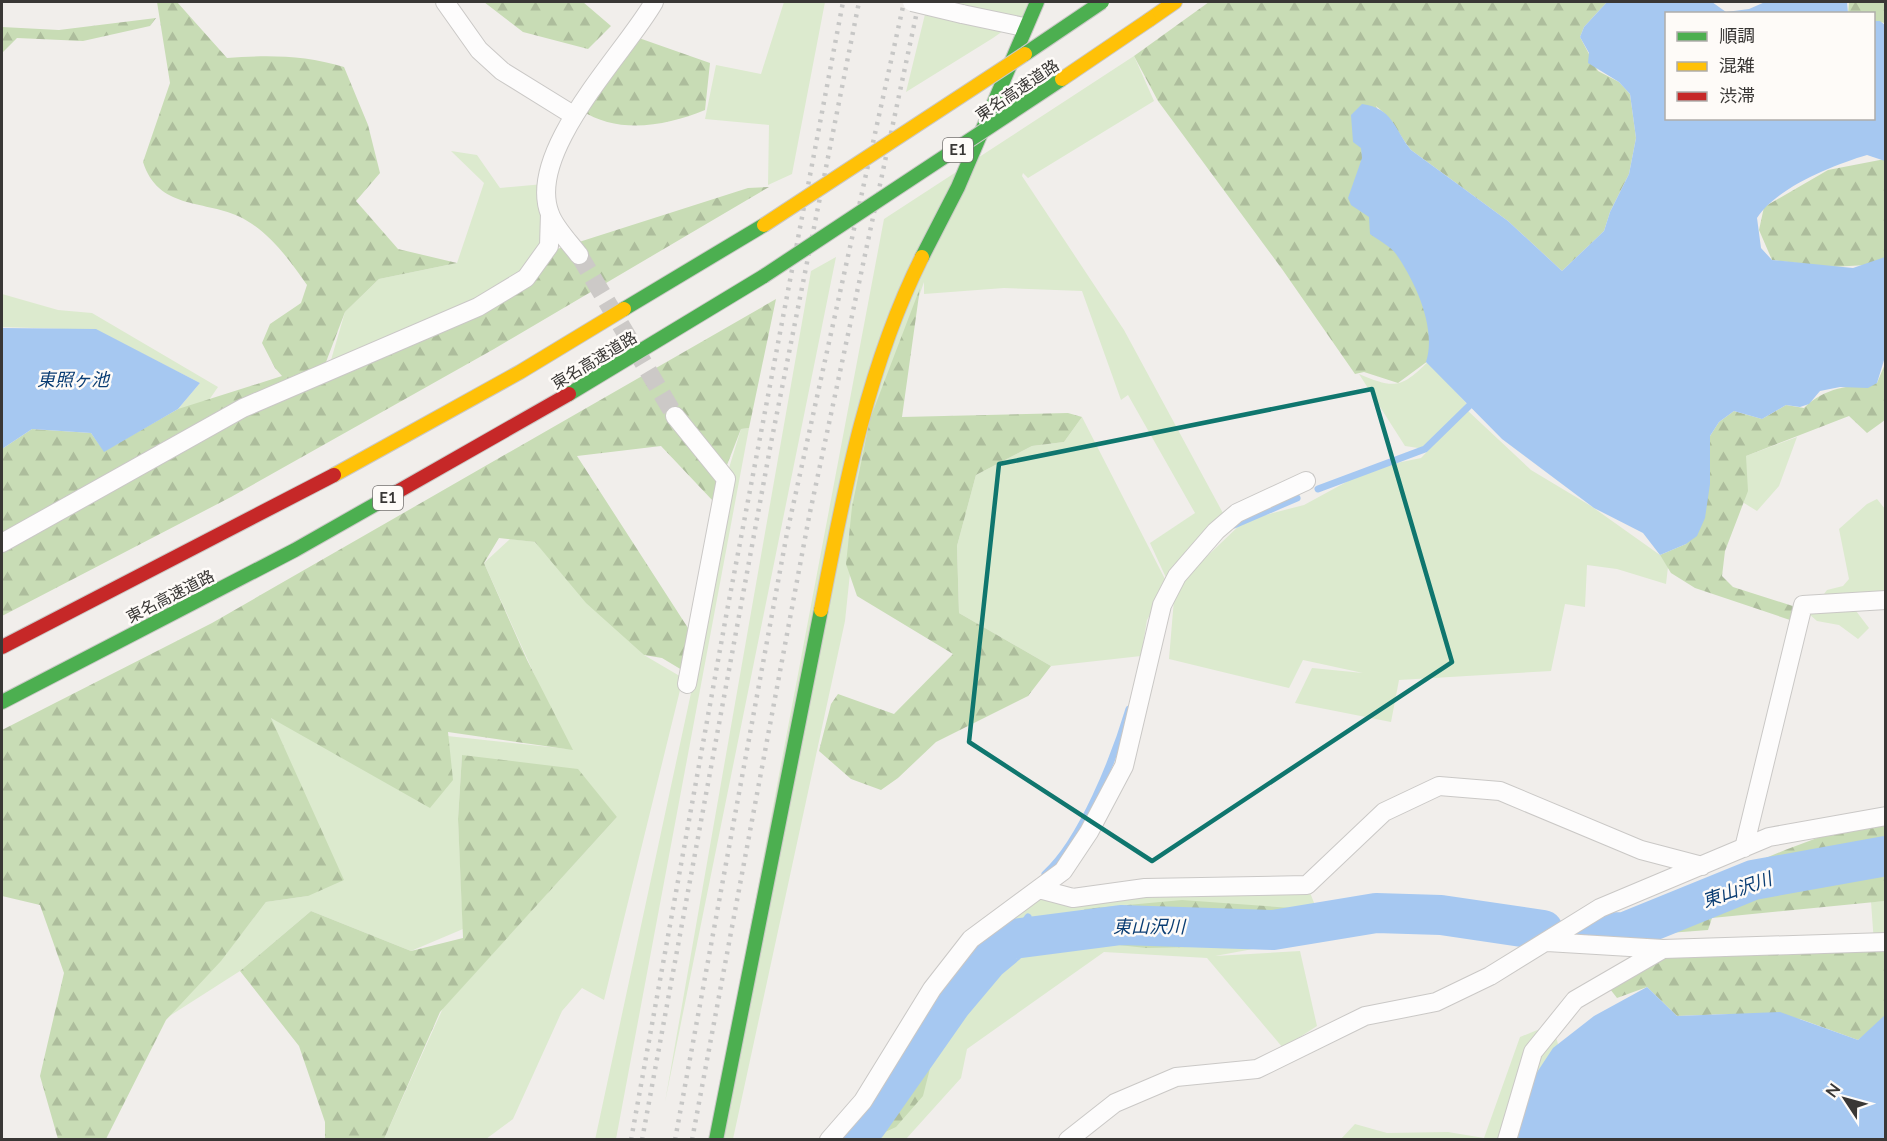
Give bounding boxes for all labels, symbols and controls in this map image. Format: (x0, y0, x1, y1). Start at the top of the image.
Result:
legend (1665, 12, 1875, 120)
text: 順調 (1719, 24, 1755, 46)
text: 混雑 (1719, 54, 1755, 76)
street label: 東名高速道路 (972, 55, 1062, 124)
text: 渋滞 (1719, 84, 1755, 106)
road number: E1 (943, 138, 973, 162)
street label: 東名高速道路 (548, 327, 640, 392)
water label: 東照ヶ池 (37, 368, 111, 390)
road number: E1 (373, 486, 403, 510)
street label: 東名高速道路 (123, 565, 217, 626)
water label: 東山沢川 (1699, 866, 1776, 911)
water label: 東山沢川 (1113, 915, 1187, 937)
north arrow (1815, 1069, 1875, 1129)
text: N (1821, 1079, 1844, 1100)

